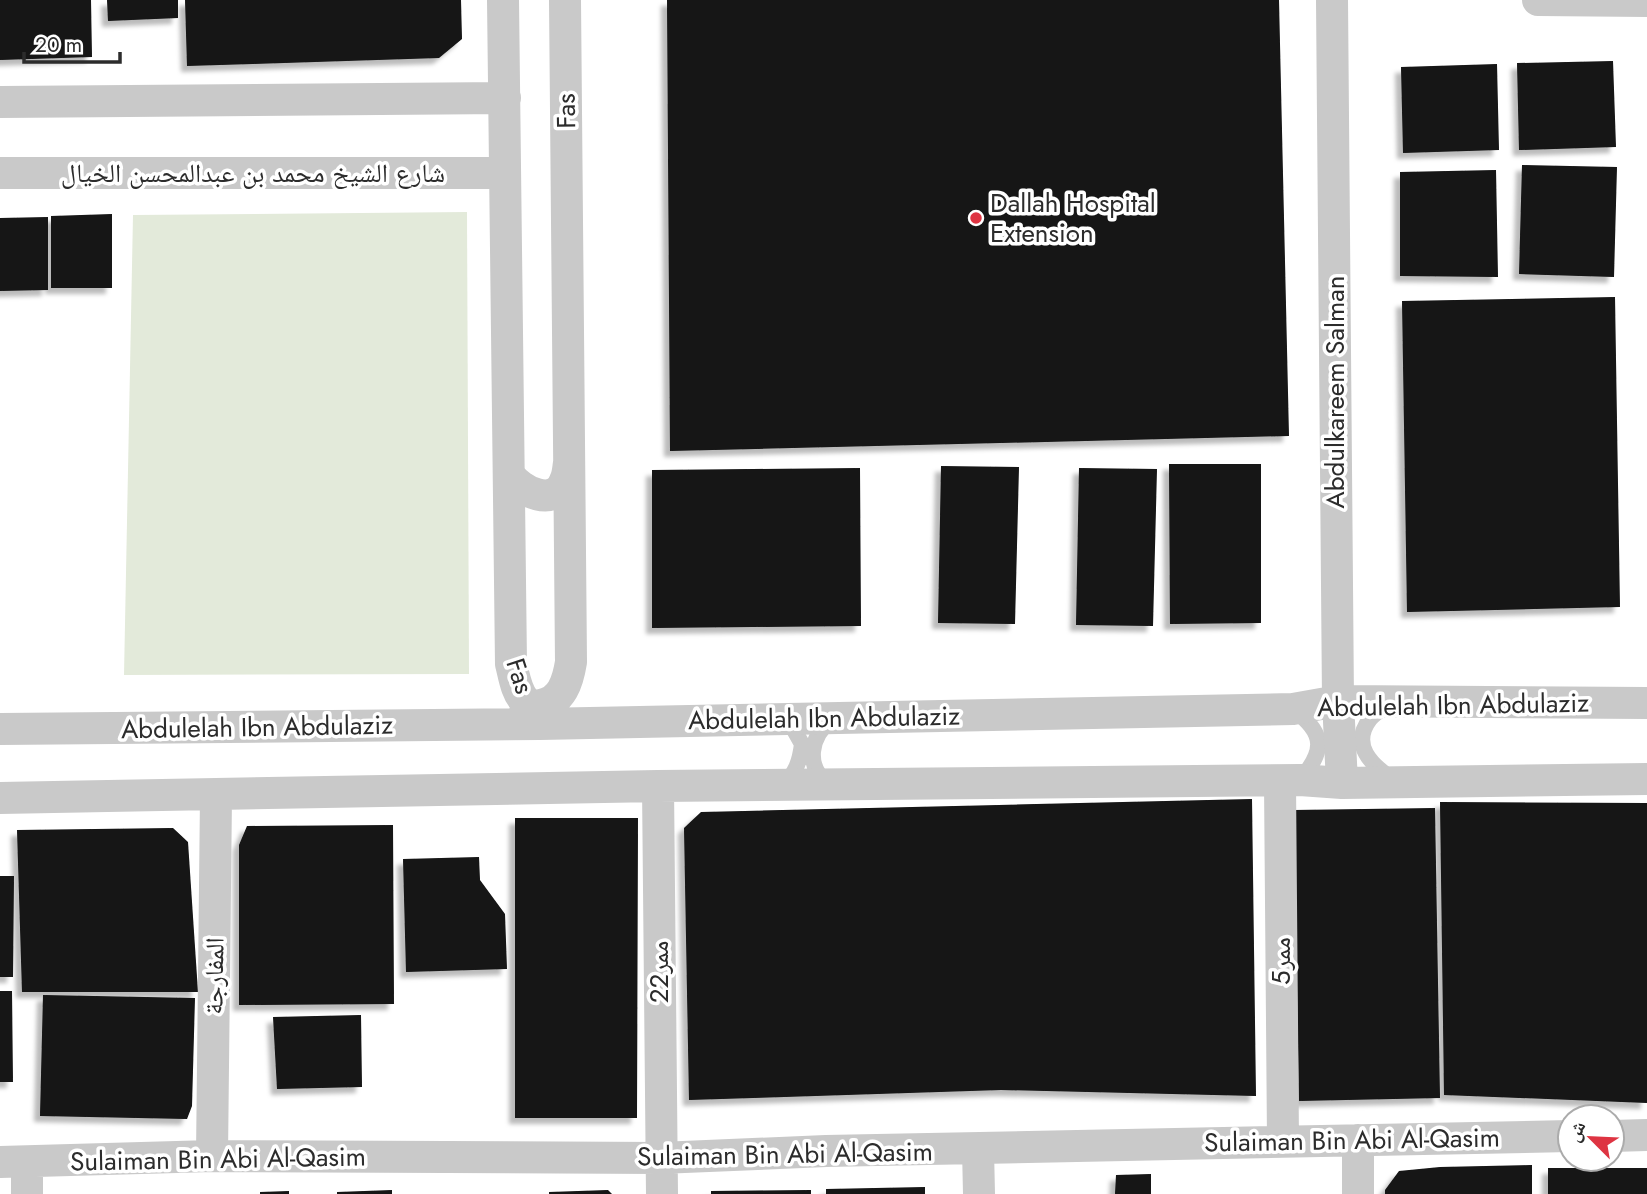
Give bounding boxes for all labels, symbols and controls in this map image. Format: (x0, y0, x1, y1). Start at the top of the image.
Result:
scale bar (24, 21, 121, 65)
text: 20 m (35, 30, 82, 60)
street label: Fas (547, 93, 585, 129)
street label: شارع الشيخ محمد بن عبدالمحسن الخيال (61, 154, 445, 192)
place label: Dallah Hospital Extension (990, 184, 1156, 252)
marker: Dallah Hospital Extension (968, 210, 984, 226)
street label: Abdulkareem Salman (1316, 276, 1354, 508)
street label: Fas (496, 653, 544, 699)
street label: Abdulelah Ibn Abdulaziz (1317, 684, 1589, 726)
street label: Abdulelah Ibn Abdulaziz (688, 697, 960, 739)
street label: Abdulelah Ibn Abdulaziz (121, 706, 393, 748)
street label: المفارجة (194, 937, 234, 1015)
street label: ممر5 (1262, 937, 1300, 985)
street label: ممر22 (640, 941, 678, 1003)
north arrow (1556, 1103, 1626, 1173)
text: ش (1559, 1117, 1592, 1146)
street label: Sulaiman Bin Abi Al-Qasim (1204, 1118, 1500, 1162)
street label: Sulaiman Bin Abi Al-Qasim (637, 1132, 933, 1176)
street label: Sulaiman Bin Abi Al-Qasim (70, 1137, 366, 1181)

